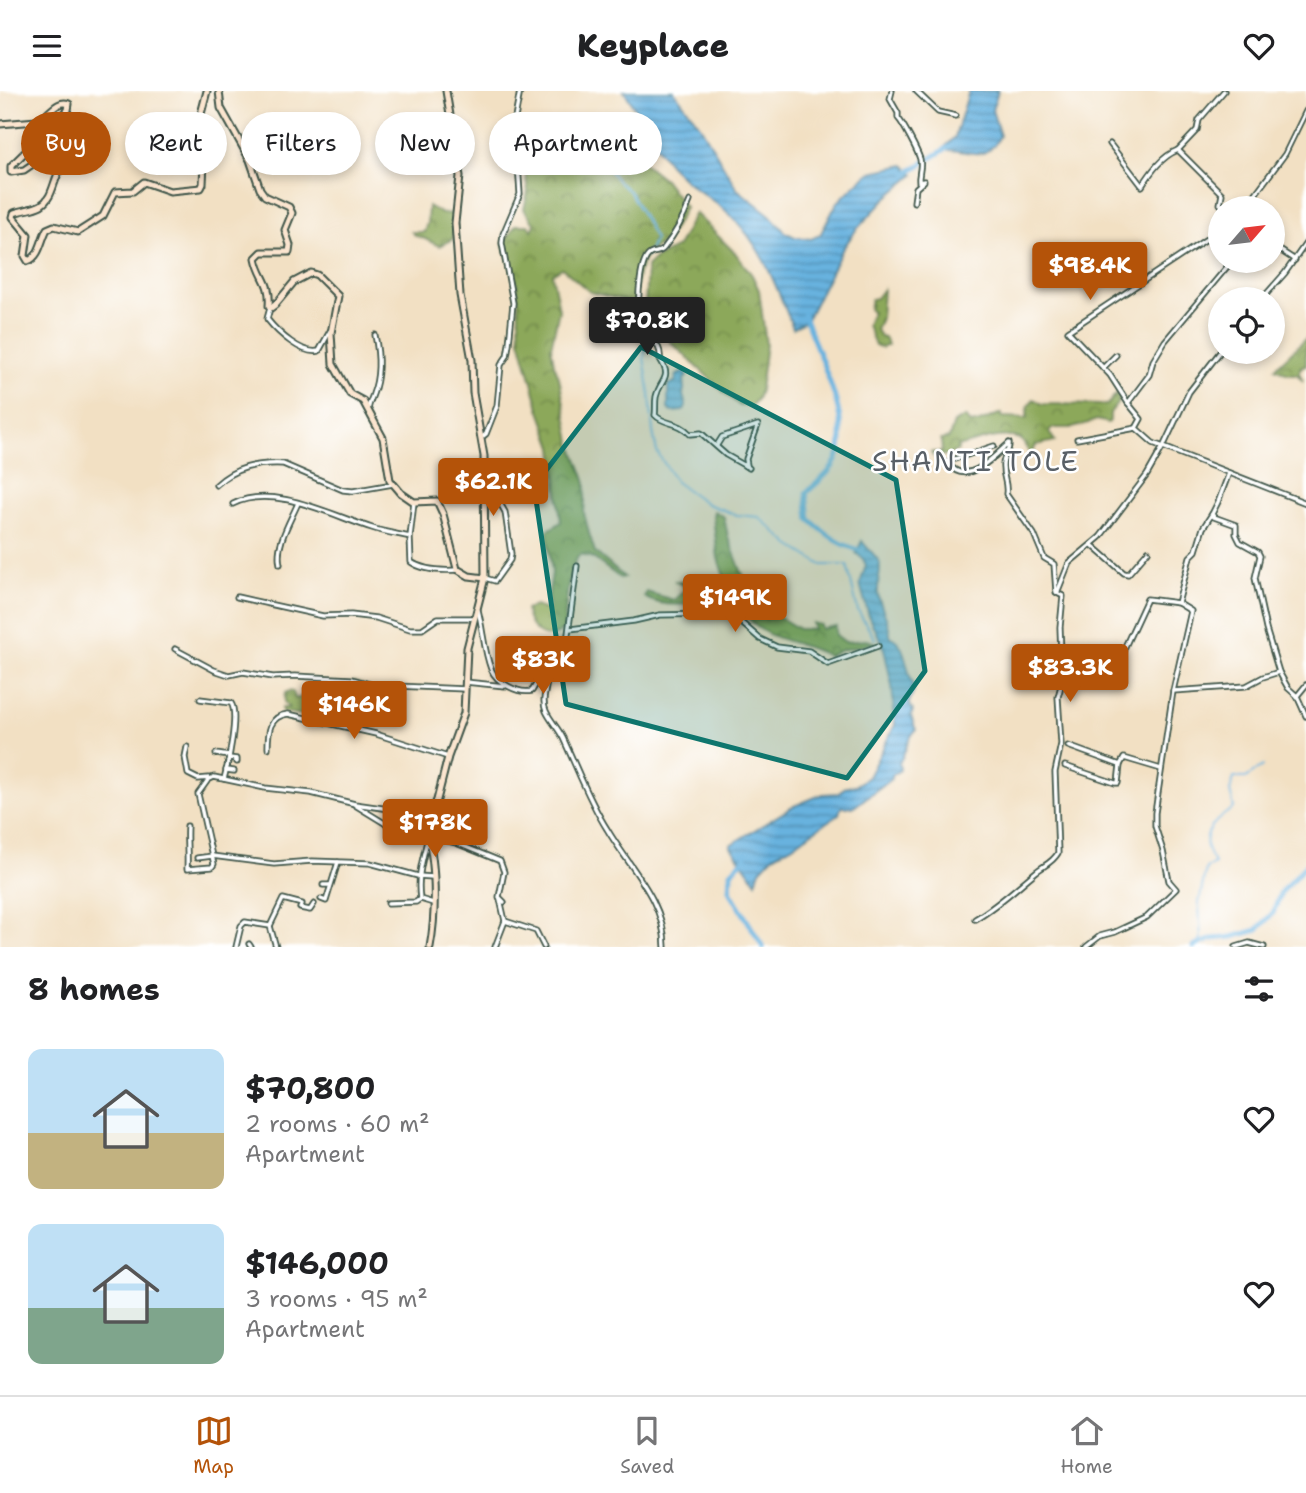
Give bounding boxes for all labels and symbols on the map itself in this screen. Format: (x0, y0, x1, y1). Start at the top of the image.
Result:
north arrow (1208, 196, 1284, 273)
pin: $98.4K (1033, 243, 1147, 302)
pin: $70.8K (590, 297, 704, 357)
district label: SHANTI TOLE (872, 442, 1080, 480)
pin: $62.1K (436, 459, 550, 518)
pin: $149K (686, 575, 784, 634)
pin: $83K (502, 637, 584, 696)
pin: $83.3K (1013, 645, 1127, 704)
pin: $146K (305, 681, 403, 741)
pin: $178K (386, 799, 484, 859)

